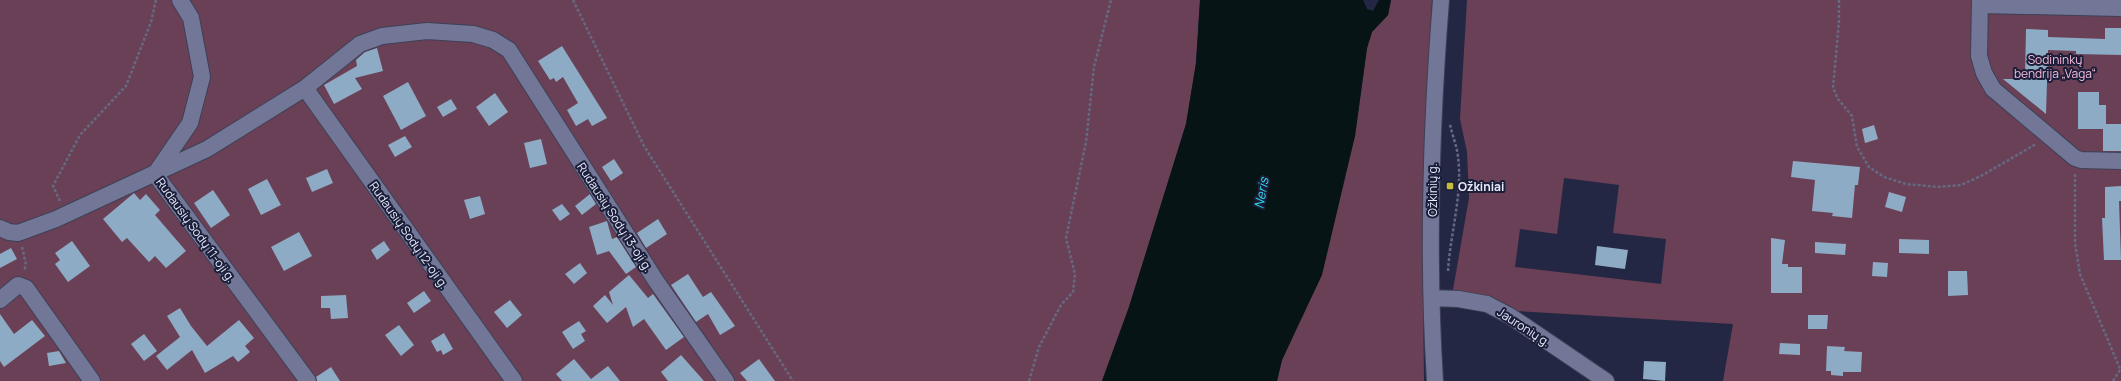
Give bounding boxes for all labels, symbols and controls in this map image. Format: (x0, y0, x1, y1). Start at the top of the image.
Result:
park label: Sodininkų bendrija „Vaga“ (2014, 51, 2096, 82)
street label: Rudausių Sodų 13-oji g. (573, 159, 657, 275)
street label: Ožkinių g. (1424, 163, 1441, 217)
street label: Rudausių Sodų 11-oji g. (152, 174, 240, 286)
water label: Neris (1249, 175, 1273, 210)
street label: Rudausių Sodų 12-oji g. (366, 178, 452, 292)
place label: Ožkiniai (1458, 178, 1504, 195)
marker: Ožkiniai (1445, 181, 1455, 191)
street label: Jauronių g. (1494, 303, 1554, 351)

